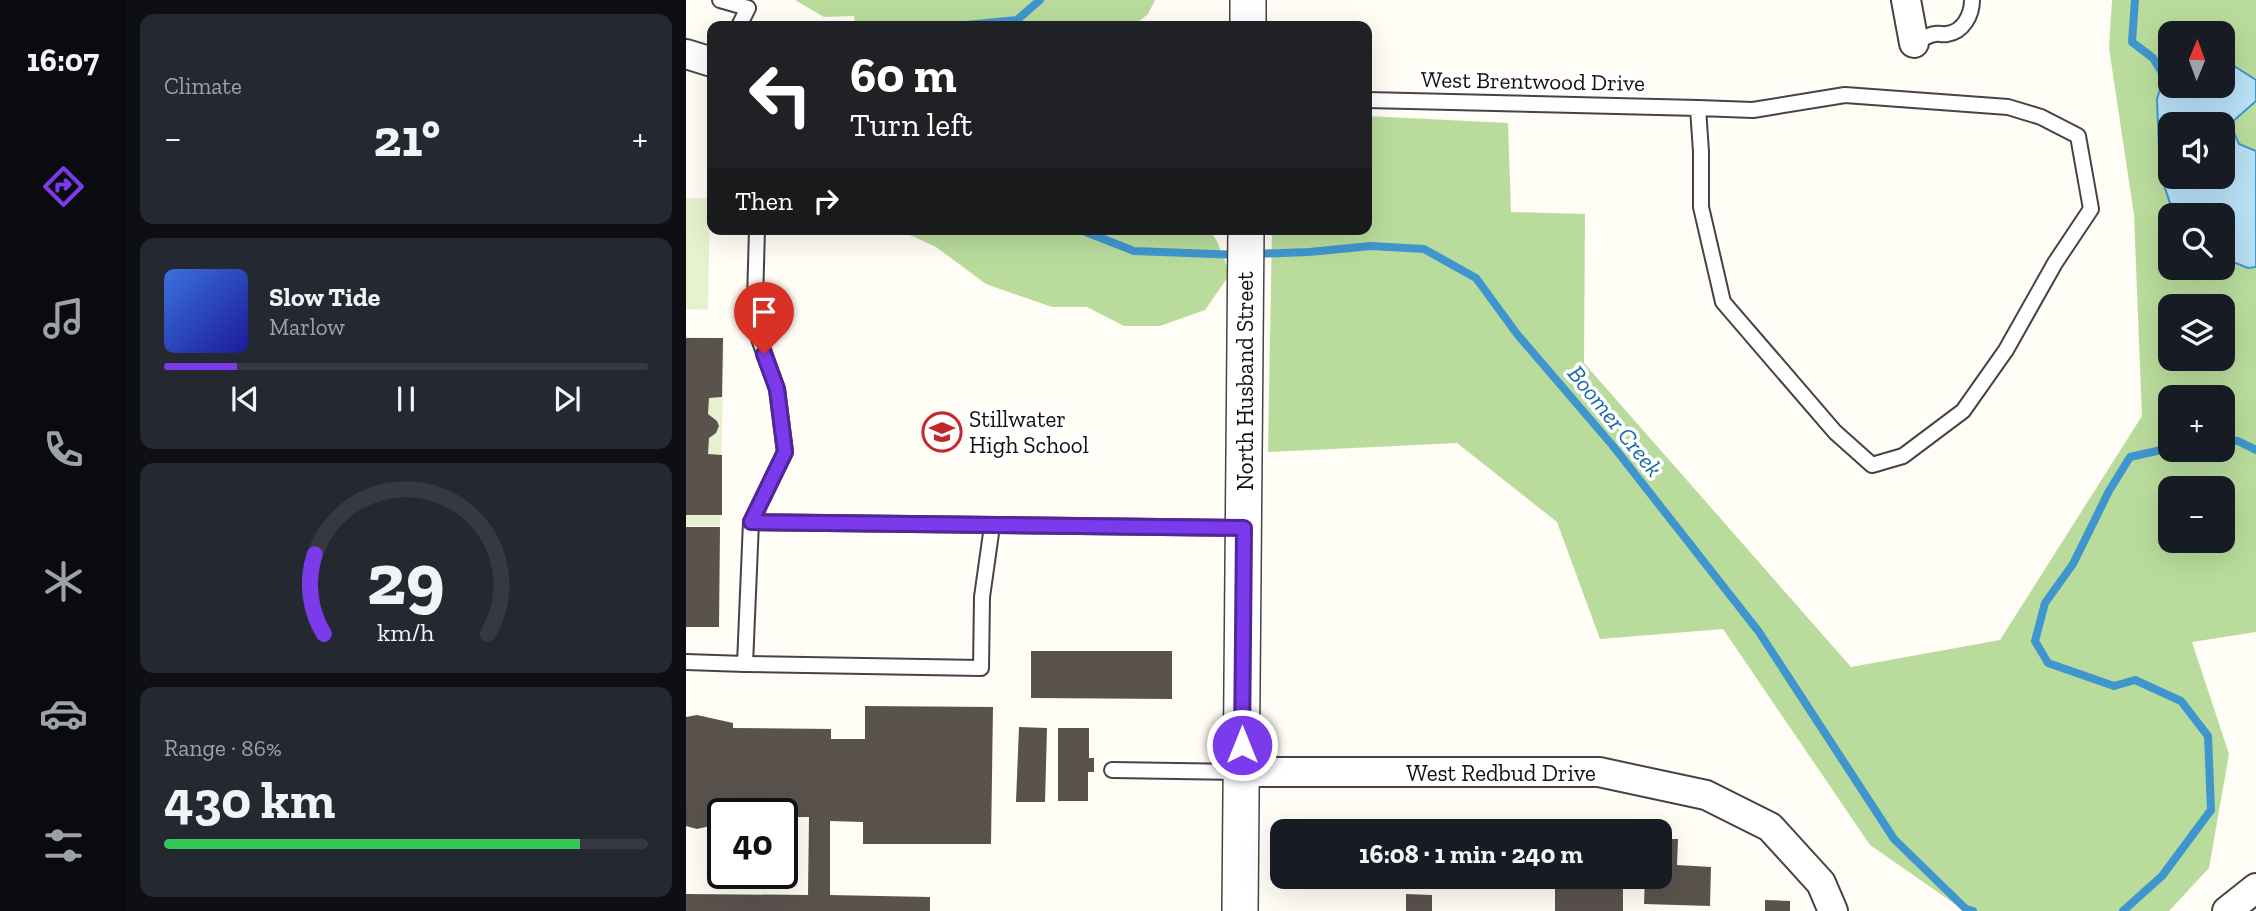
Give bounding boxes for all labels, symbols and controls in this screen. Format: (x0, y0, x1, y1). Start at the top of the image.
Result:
north arrow (2158, 21, 2235, 98)
map controls (2158, 21, 2235, 553)
text: 16:07 (27, 41, 99, 79)
text: 60 m (850, 46, 957, 105)
icon: left (735, 49, 826, 140)
street label: West Brentwood Drive (1421, 65, 1645, 97)
text: Climate (164, 72, 242, 100)
text: Turn left (850, 106, 972, 144)
text: 21° (373, 107, 440, 169)
button: sound (2158, 112, 2235, 189)
text: − (164, 115, 182, 161)
text: + (632, 115, 648, 161)
icon: directions (39, 162, 88, 211)
icon: right (807, 182, 845, 220)
text: Then (735, 185, 793, 217)
button: search (2158, 203, 2235, 280)
street label: North Husband Street (1231, 271, 1259, 491)
text: Slow Tide (269, 281, 380, 313)
pin (734, 282, 794, 354)
icon: arrive (745, 293, 783, 331)
icon: music (39, 294, 88, 343)
button: layers (2158, 294, 2235, 371)
text: Marlow (269, 313, 345, 341)
water label: Boomer Creek (1562, 359, 1669, 482)
icon: previous (226, 380, 264, 418)
icon: pause (387, 380, 425, 418)
icon: next (548, 380, 586, 418)
button: + (2158, 385, 2235, 462)
place label: Stillwater High School (969, 405, 1089, 459)
school or university icon: Stillwater High School (921, 411, 963, 453)
icon: phone (39, 425, 88, 474)
button: − (2158, 476, 2235, 553)
text: 29 (367, 535, 445, 623)
icon: climate (39, 557, 88, 606)
text: km/h (377, 616, 435, 646)
icon: car (39, 689, 88, 738)
position arrow (1205, 708, 1279, 782)
text: Range · 86% (164, 734, 282, 762)
street label: West Redbud Drive (1406, 759, 1596, 787)
text: 430 km (164, 769, 335, 831)
speed limit sign: 40 (707, 798, 798, 889)
icon: filters (39, 821, 88, 870)
text: 16:08 · 1 min · 240 m (1359, 838, 1583, 870)

